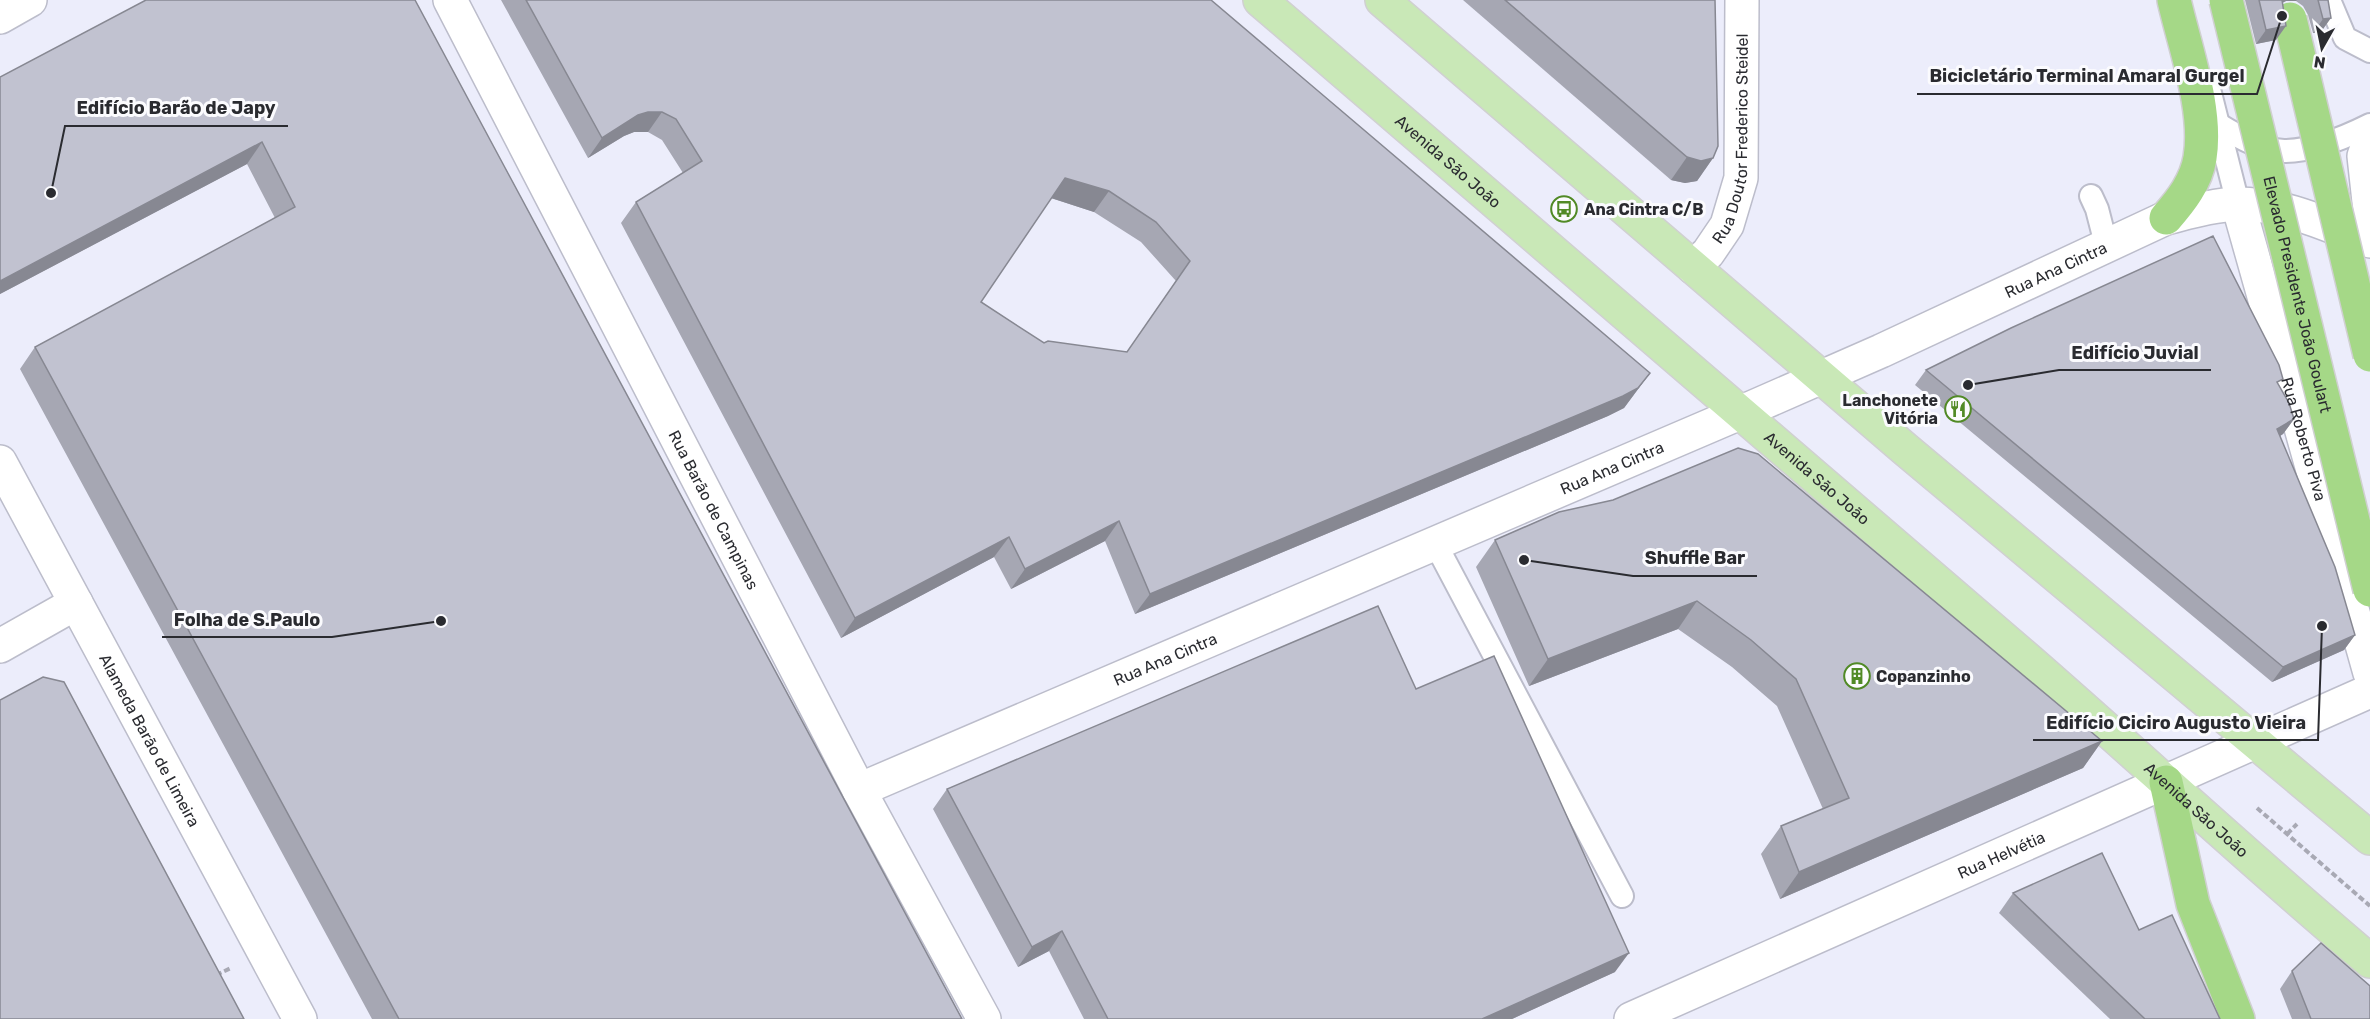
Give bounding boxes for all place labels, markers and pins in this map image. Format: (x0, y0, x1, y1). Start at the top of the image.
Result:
callout: Bicicletário Terminal Amaral Gurgel (1917, 58, 2257, 94)
callout: Edifício Barão de Japy (65, 90, 288, 126)
bus stop icon: Ana Cintra C/B (1549, 194, 1579, 224)
place label: Ana Cintra C/B (1584, 200, 1704, 219)
callout: Edifício Juvial (2059, 334, 2211, 370)
place label: Lanchonete Vitória (1842, 391, 1938, 428)
restaurant icon: Lanchonete Vitória (1943, 394, 1973, 424)
callout: Shuffle Bar (1633, 540, 1757, 576)
callout: Folha de S.Paulo (162, 601, 332, 637)
building icon: Copanzinho (1842, 661, 1872, 691)
place label: Copanzinho (1876, 667, 1971, 686)
callout: Edifício Ciciro Augusto Vieira (2033, 704, 2318, 740)

